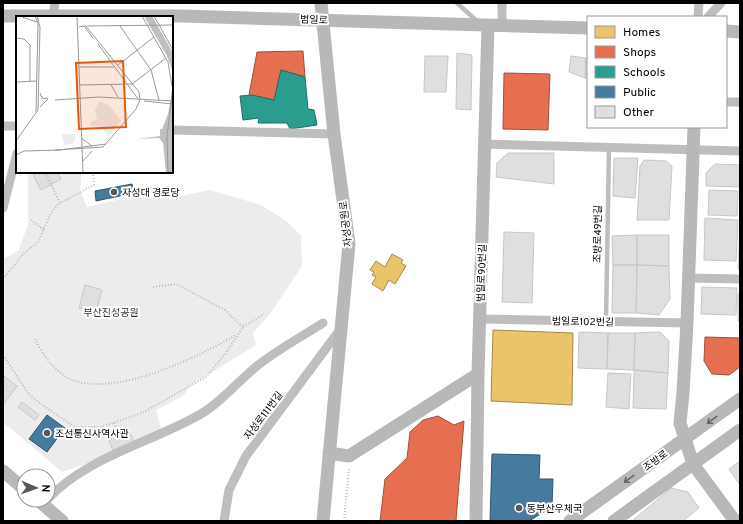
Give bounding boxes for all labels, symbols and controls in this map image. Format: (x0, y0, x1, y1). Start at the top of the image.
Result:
street label: 범일로 (300, 14, 328, 27)
inset map (16, 16, 173, 173)
legend (587, 16, 727, 128)
text: Homes (623, 25, 660, 41)
text: Shops (623, 45, 656, 61)
text: Schools (623, 65, 665, 81)
text: Public (623, 85, 656, 101)
text: Other (623, 105, 655, 121)
marker: 자성대 경로당 (109, 187, 119, 197)
place label: 자성대 경로당 (122, 187, 180, 200)
street label: 자성공원로 (338, 200, 355, 247)
street label: 조방로49번길 (591, 205, 606, 263)
street label: 범일로90번길 (475, 244, 490, 302)
park label: 부산진성공원 (83, 307, 139, 320)
street label: 범일로102번길 (552, 315, 614, 330)
street label: 자성로111번길 (242, 389, 287, 443)
one-way arrow (707, 415, 718, 424)
marker: 조선통신사역사관 (42, 428, 52, 438)
place label: 조선통신사역사관 (55, 428, 129, 441)
street label: 조방로 (641, 448, 671, 475)
north arrow (16, 468, 56, 508)
one-way arrow (624, 475, 635, 483)
text: N (38, 484, 52, 493)
marker: 동부산우체국 (514, 503, 524, 513)
place label: 동부산우체국 (527, 503, 582, 516)

